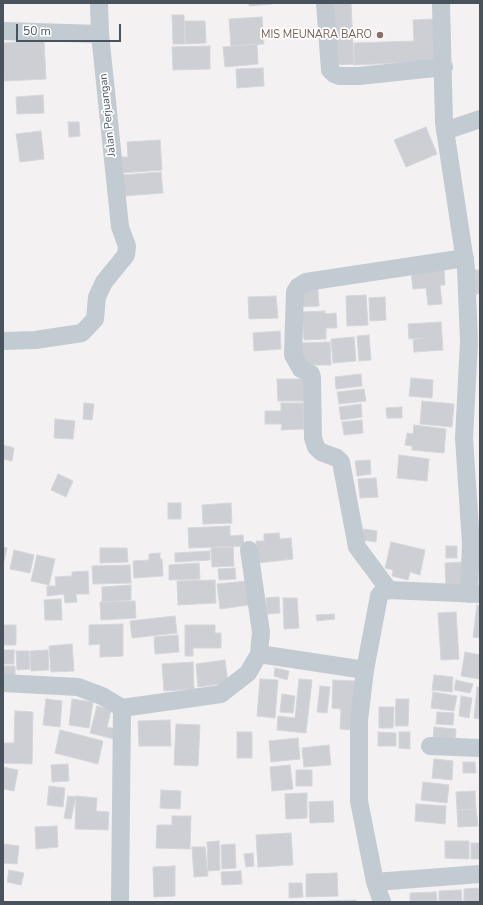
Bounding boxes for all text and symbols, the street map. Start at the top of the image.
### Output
scale bar [18,16,123,42]
text: 50 m [23,23,51,39]
place label: MIS MEUNARA BARO [261,28,372,42]
marker: MIS MEUNARA BARO [375,30,385,40]
street label: Jalan Perjuangan [97,73,119,157]

